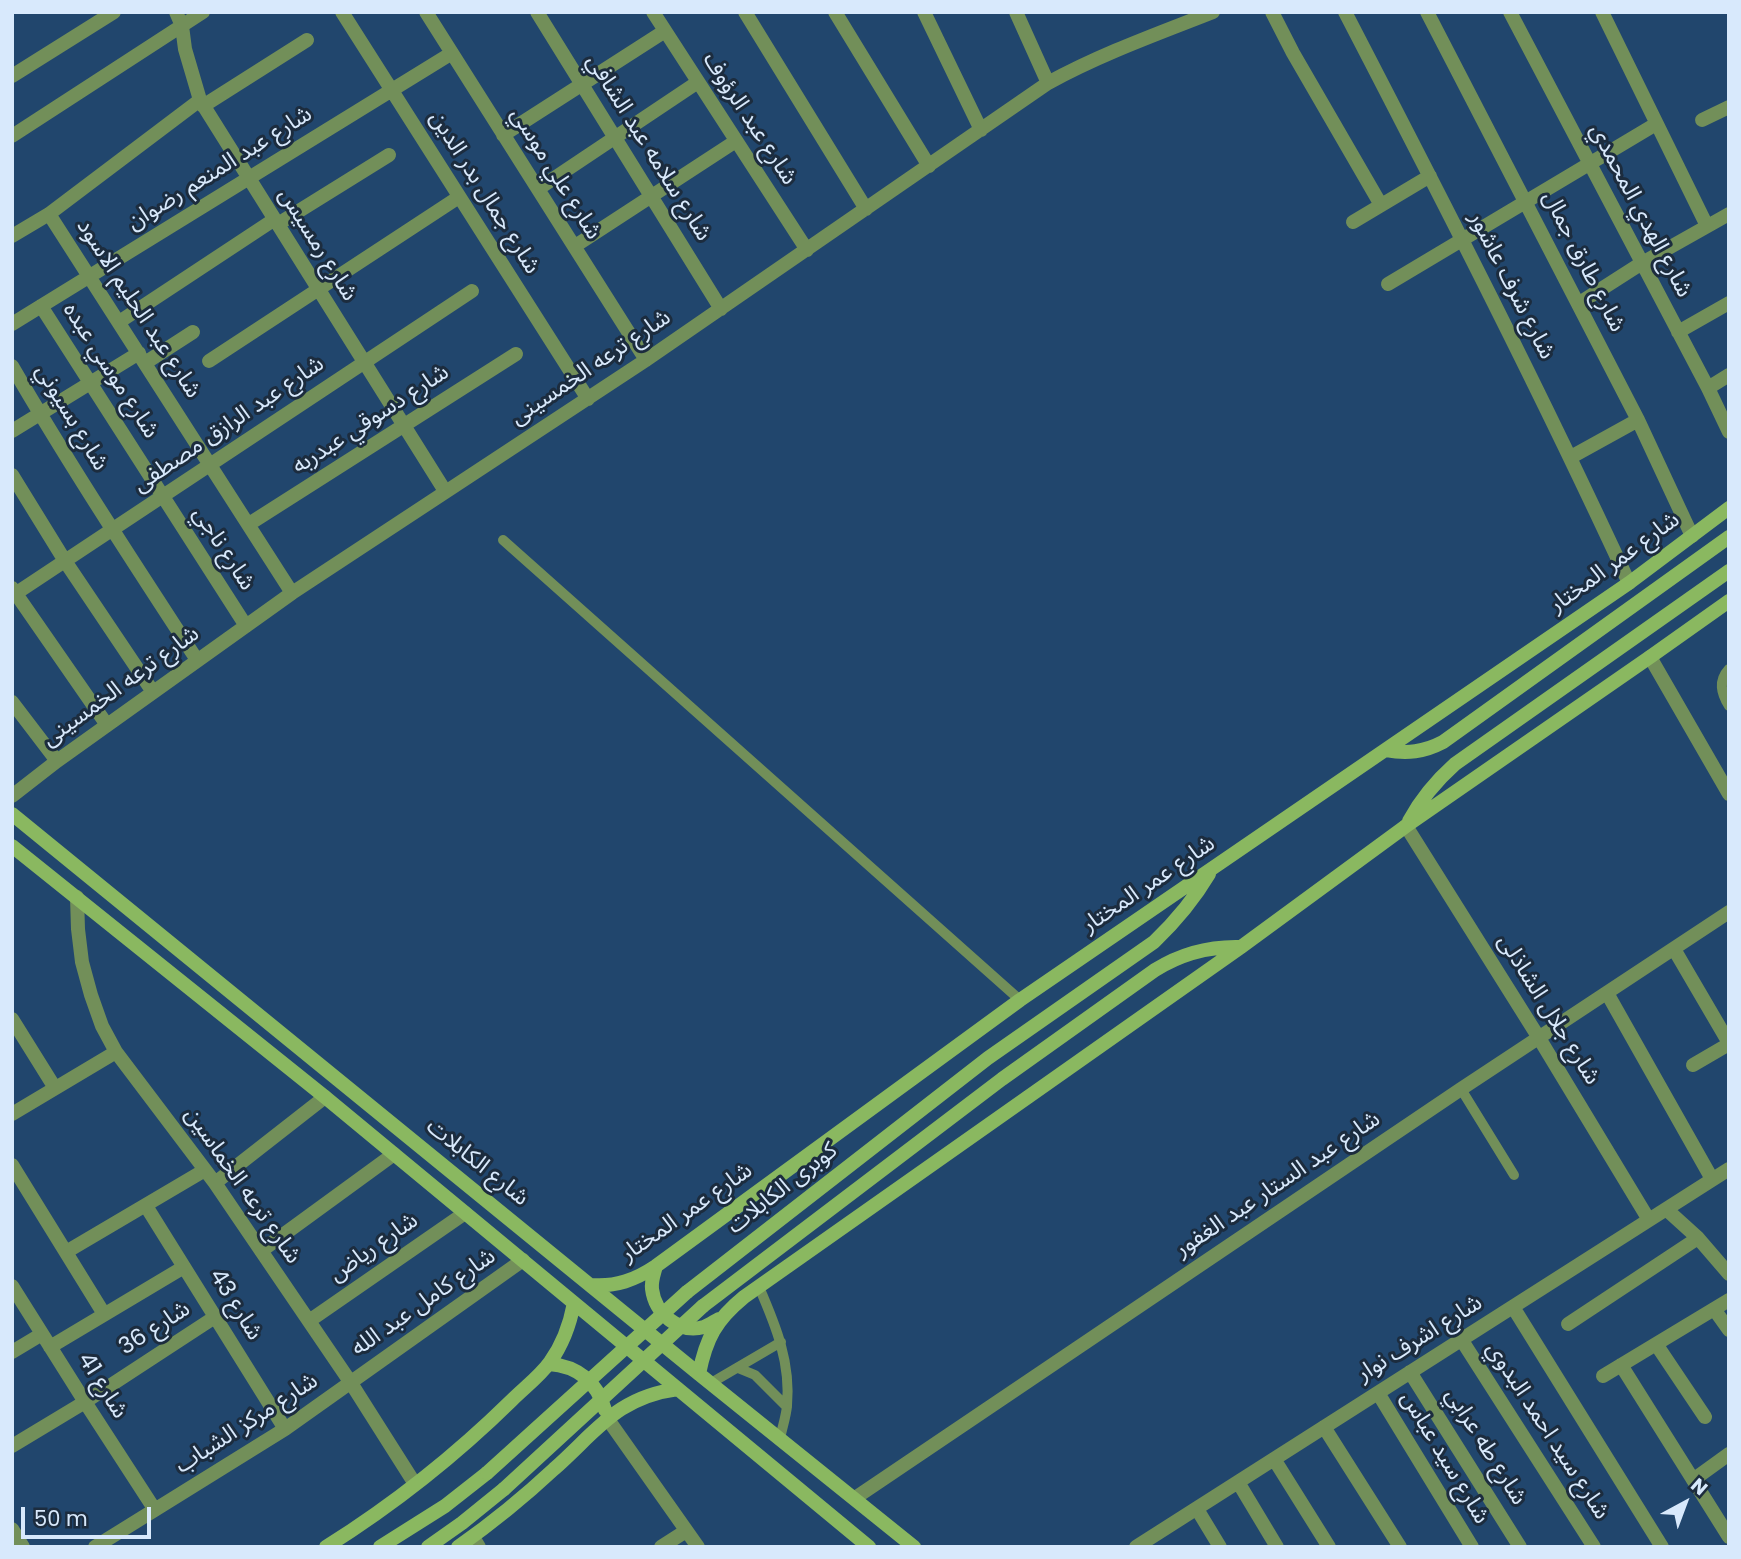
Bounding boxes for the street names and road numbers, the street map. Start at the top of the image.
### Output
street label: شارع عبد الرؤوف [696,48,802,190]
street label: شارع سلامه عبد الشافي [579,50,717,246]
street label: شارع عبد المنعم رضوان [122,101,318,237]
street label: شارع علي موسي [503,103,607,245]
street label: شارع جمال بدر الدين [423,106,545,280]
street label: شارع الهدي المحمدي [1583,120,1697,302]
street label: شارع رمسيس [271,183,363,307]
street label: شارع طارق جمال [1536,187,1630,337]
street label: شارع شرف عاشور [1462,208,1560,364]
street label: شارع عبد الحليم الاسود [70,214,206,404]
street label: شارع موسي عبده [56,298,164,444]
street label: شارع ترعه الخمسينى [506,304,676,432]
street label: شارع عبد الرازق مصطفى [128,351,330,499]
street label: شارع دسوقي عبدربه [288,359,454,481]
street label: شارع بسيوني [28,360,114,476]
street label: شارع ناجي [186,502,260,596]
street label: شارع عمر المختار [1545,507,1685,619]
street label: شارع ترعه الخمسينى [37,621,205,753]
street label: شارع عمر المختار [1077,830,1221,940]
street label: شارع جلال الشاذلى [1491,930,1605,1090]
street label: شارع ترعه الخماسين [178,1102,306,1270]
street label: شارع عبد الستار عبد الغفور [1170,1106,1386,1264]
street label: شارع الكابلات [420,1113,534,1213]
street label: كوبرى الكابلات [723,1138,843,1240]
street label: شارع عمر المختار [616,1157,758,1269]
street label: شارع رياض [324,1207,424,1289]
street label: شارع كامل عبد الله [347,1243,501,1363]
street label: شارع 43 [202,1264,268,1346]
street label: شارع اشرف نوار [1352,1290,1488,1388]
street label: شارع 36 [114,1296,196,1362]
street label: شارع سيد احمد البدوي [1479,1337,1615,1525]
street label: شارع 41 [71,1348,133,1424]
street label: شارع مركز الشباب [171,1368,323,1480]
street label: شارع طه عرابي [1438,1383,1532,1511]
street label: شارع سيد عباس [1394,1387,1494,1529]

